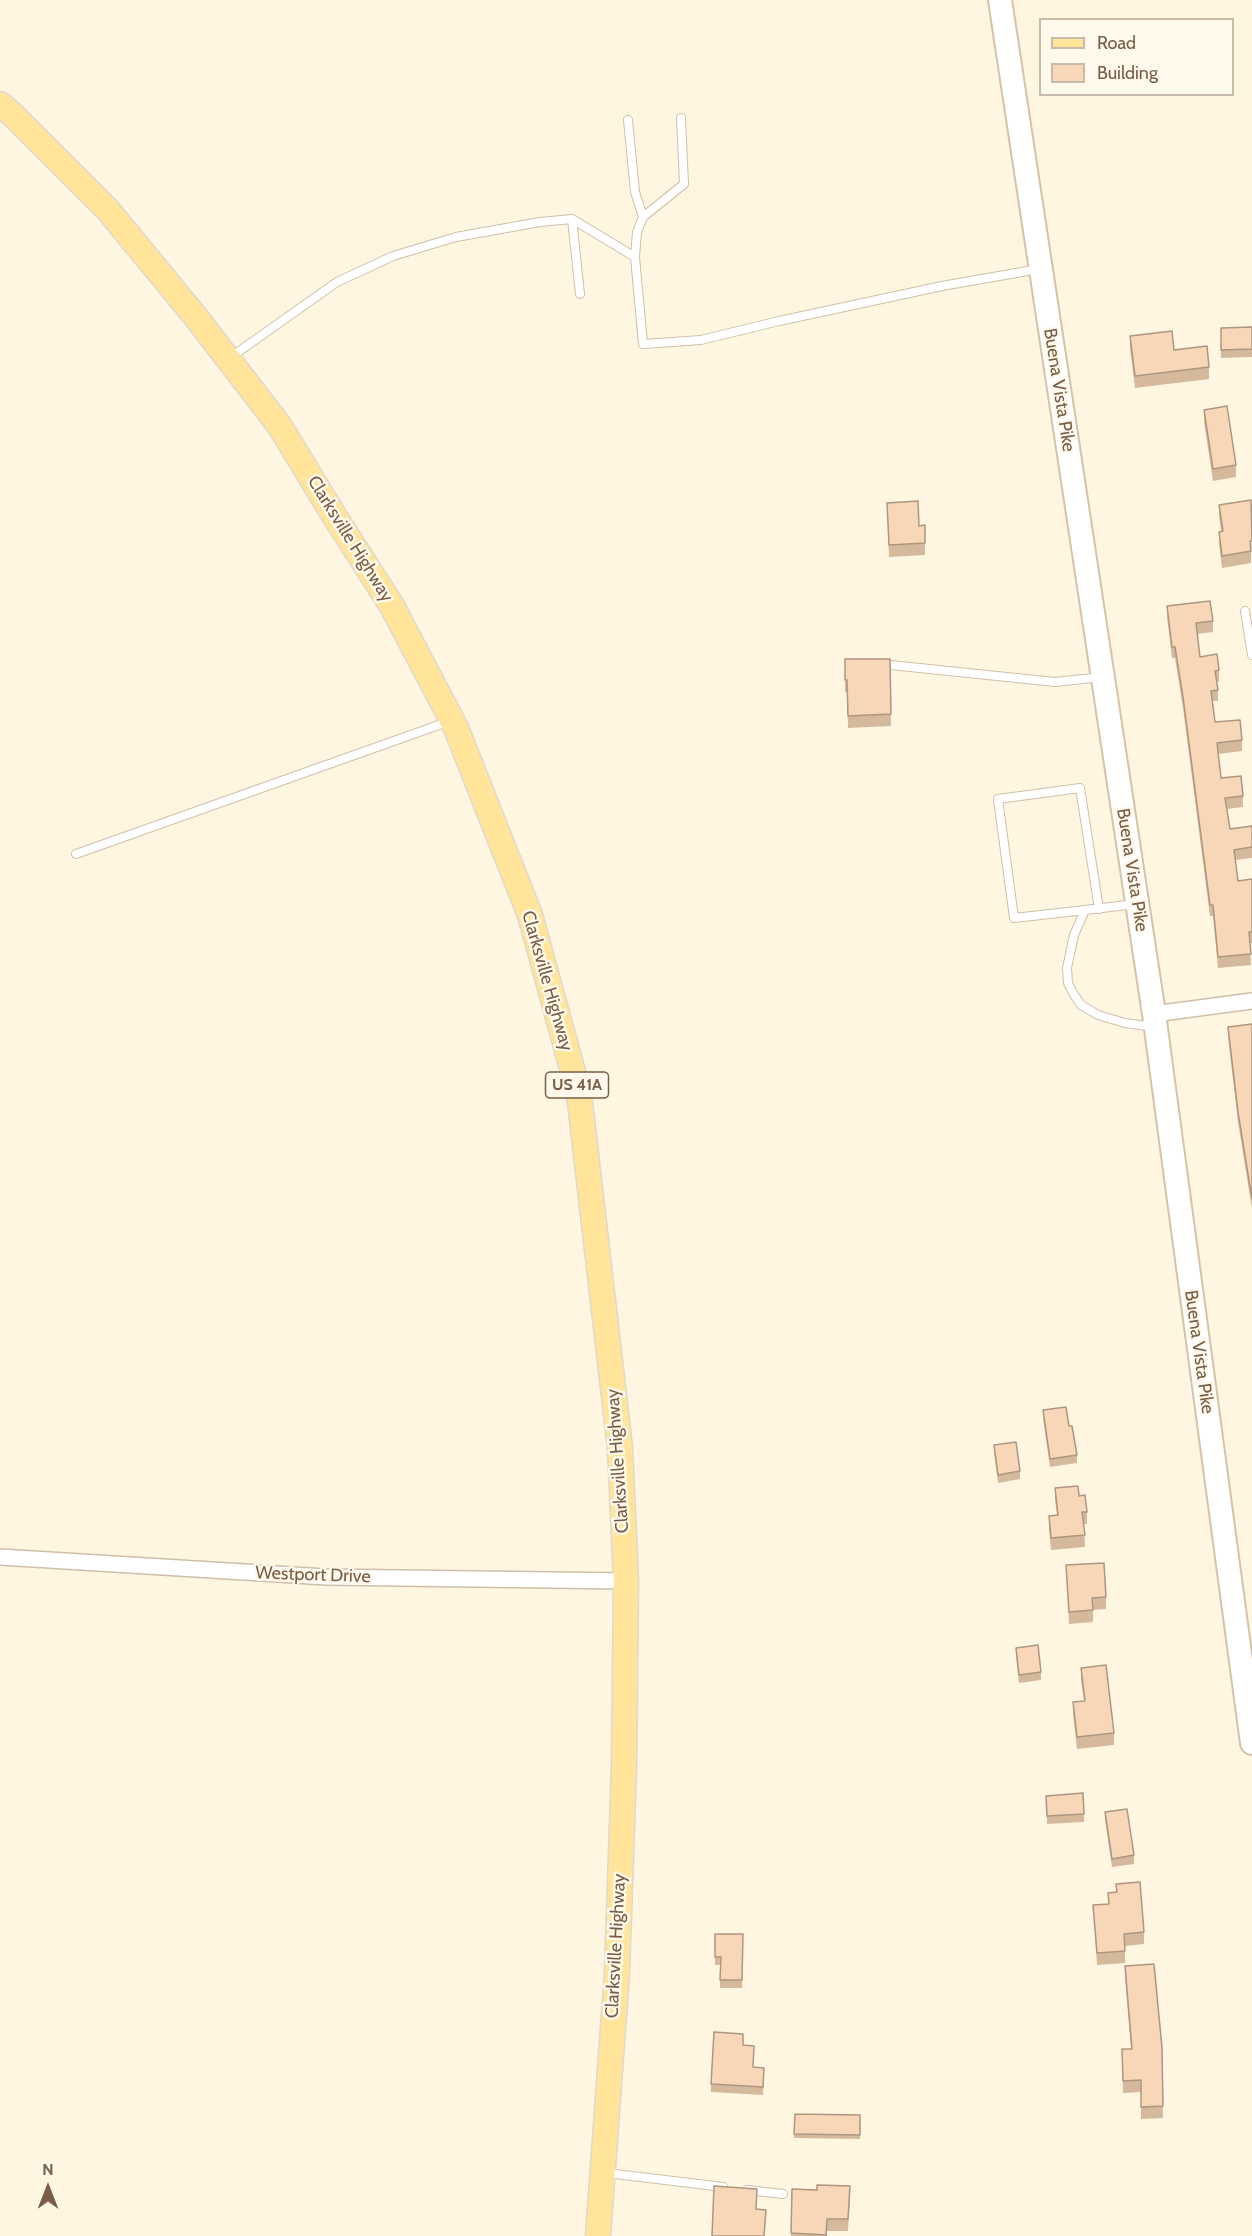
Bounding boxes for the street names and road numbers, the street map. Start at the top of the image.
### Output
street label: Buena Vista Pike [1039,327,1079,453]
street label: Clarksville Highway [302,472,398,606]
street label: Buena Vista Pike [1112,807,1152,933]
street label: Clarksville Highway [517,908,577,1054]
road number: US 41A [546,1072,608,1098]
street label: Buena Vista Pike [1180,1289,1218,1415]
street label: Clarksville Highway [602,1388,634,1534]
street label: Westport Drive [255,1562,371,1588]
street label: Clarksville Highway [601,1873,631,2019]

